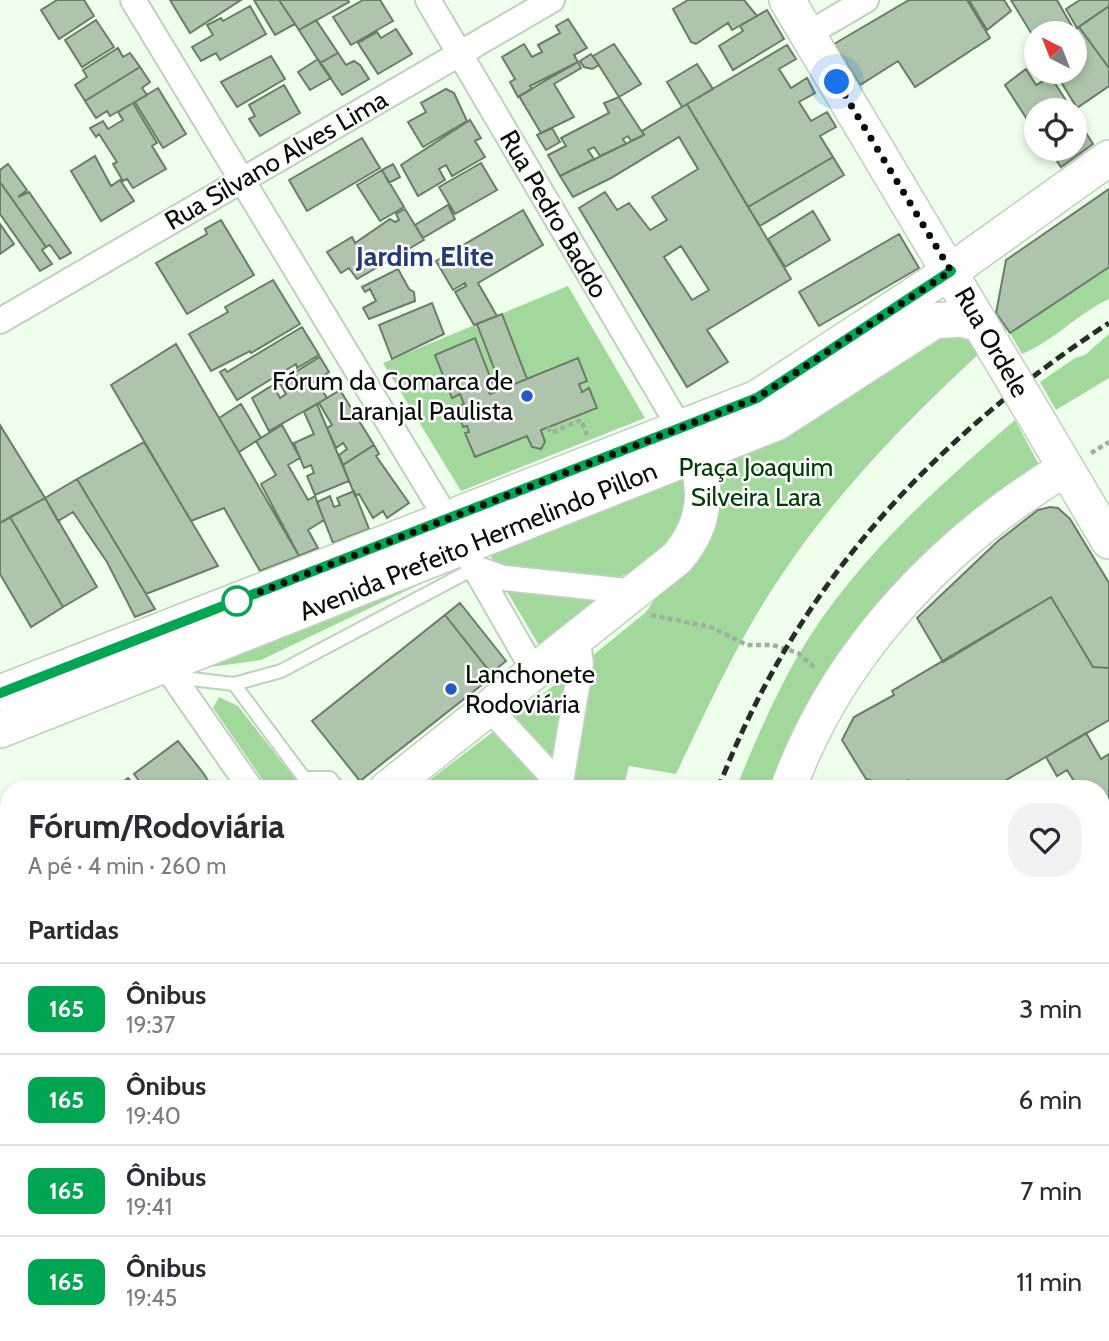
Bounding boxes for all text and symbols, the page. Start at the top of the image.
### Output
north arrow [1024,21,1087,84]
map controls [1024,21,1087,161]
your location [819,64,854,99]
street label: Rua Silvano Alves Lima [159,83,393,237]
button: locate [1024,98,1087,161]
street label: Rua Pedro Baddo [493,124,615,304]
district label: Jardim Elite [355,239,494,273]
street label: Rua Ordele [948,281,1036,403]
place label: Fórum da Comarca de Laranjal Paulista [272,365,514,427]
marker: Fórum da Comarca de Laranjal Paulista [519,388,535,404]
park label: Praça Joaquim Silveira Lara [679,451,833,513]
street label: Avenida Prefeito Hermelindo Pillon [294,454,662,628]
unlabelled marker [222,586,252,616]
place label: Lanchonete Rodoviária [465,658,595,720]
marker: Lanchonete Rodoviária [443,681,459,697]
button: heart [1008,803,1082,877]
text: Fórum/Rodoviária [28,806,285,846]
text: A pé · 4 min · 260 m [28,852,226,880]
text: Partidas [28,914,119,946]
text: Ônibus [126,979,206,1011]
text: 3 min [1019,993,1082,1025]
text: 165 [49,994,84,1023]
text: 19:37 [126,1011,175,1039]
text: Ônibus [126,1070,206,1102]
text: 6 min [1019,1084,1082,1116]
text: 165 [49,1085,84,1114]
text: 19:40 [126,1102,181,1130]
text: Ônibus [126,1161,206,1193]
text: 7 min [1020,1175,1082,1207]
text: 165 [49,1176,84,1205]
text: 19:41 [126,1193,172,1221]
text: Ônibus [126,1252,206,1284]
text: 11 min [1016,1266,1082,1298]
text: 165 [49,1267,84,1296]
text: 19:45 [126,1284,177,1312]

